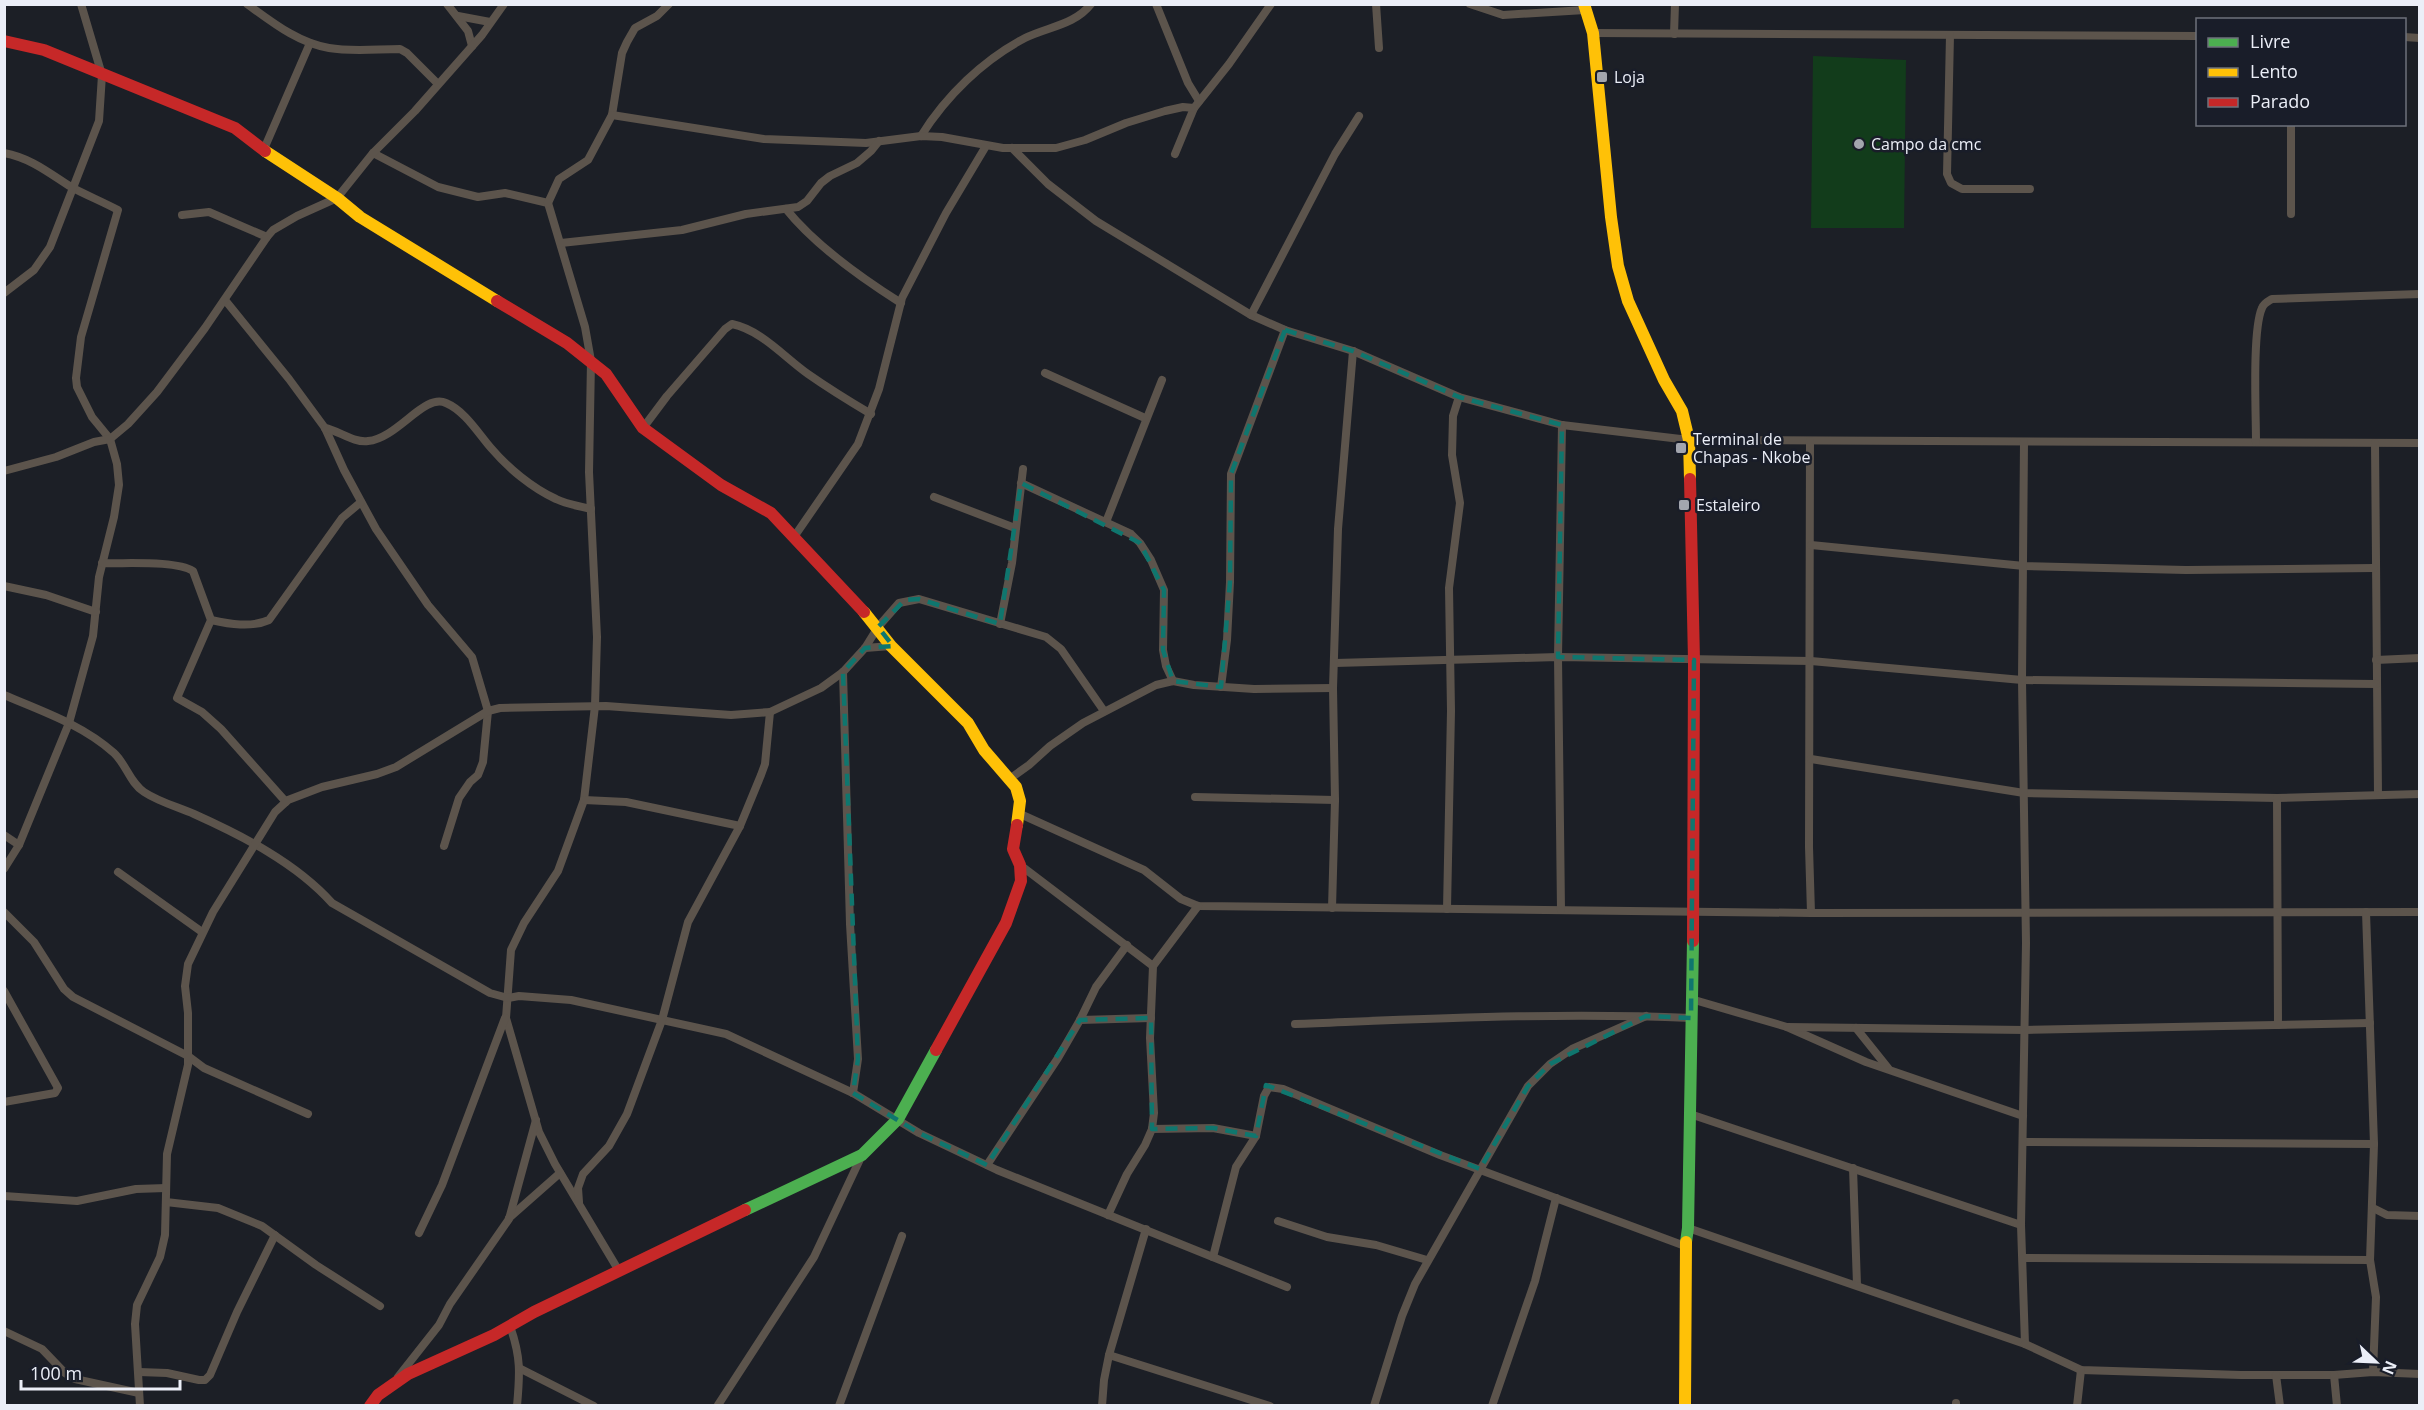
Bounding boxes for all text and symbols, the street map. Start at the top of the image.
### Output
legend [2196,18,2406,126]
text: Livre [2250,29,2290,53]
text: Lento [2250,59,2298,83]
place label: Loja [1614,66,1645,88]
marker: Loja [1595,70,1609,84]
text: Parado [2250,89,2310,113]
place label: Campo da cmc [1871,133,1982,155]
marker: Campo da cmc [1852,137,1866,151]
place label: Terminal de Chapas - Nkobe [1693,428,1810,468]
marker: Terminal de Chapas - Nkobe [1674,441,1688,455]
place label: Estaleiro [1696,494,1760,516]
marker: Estaleiro [1677,498,1691,512]
north arrow [2346,1332,2406,1392]
scale bar [21,1353,180,1391]
text: N [2377,1358,2402,1378]
text: 100 m [30,1361,82,1385]

